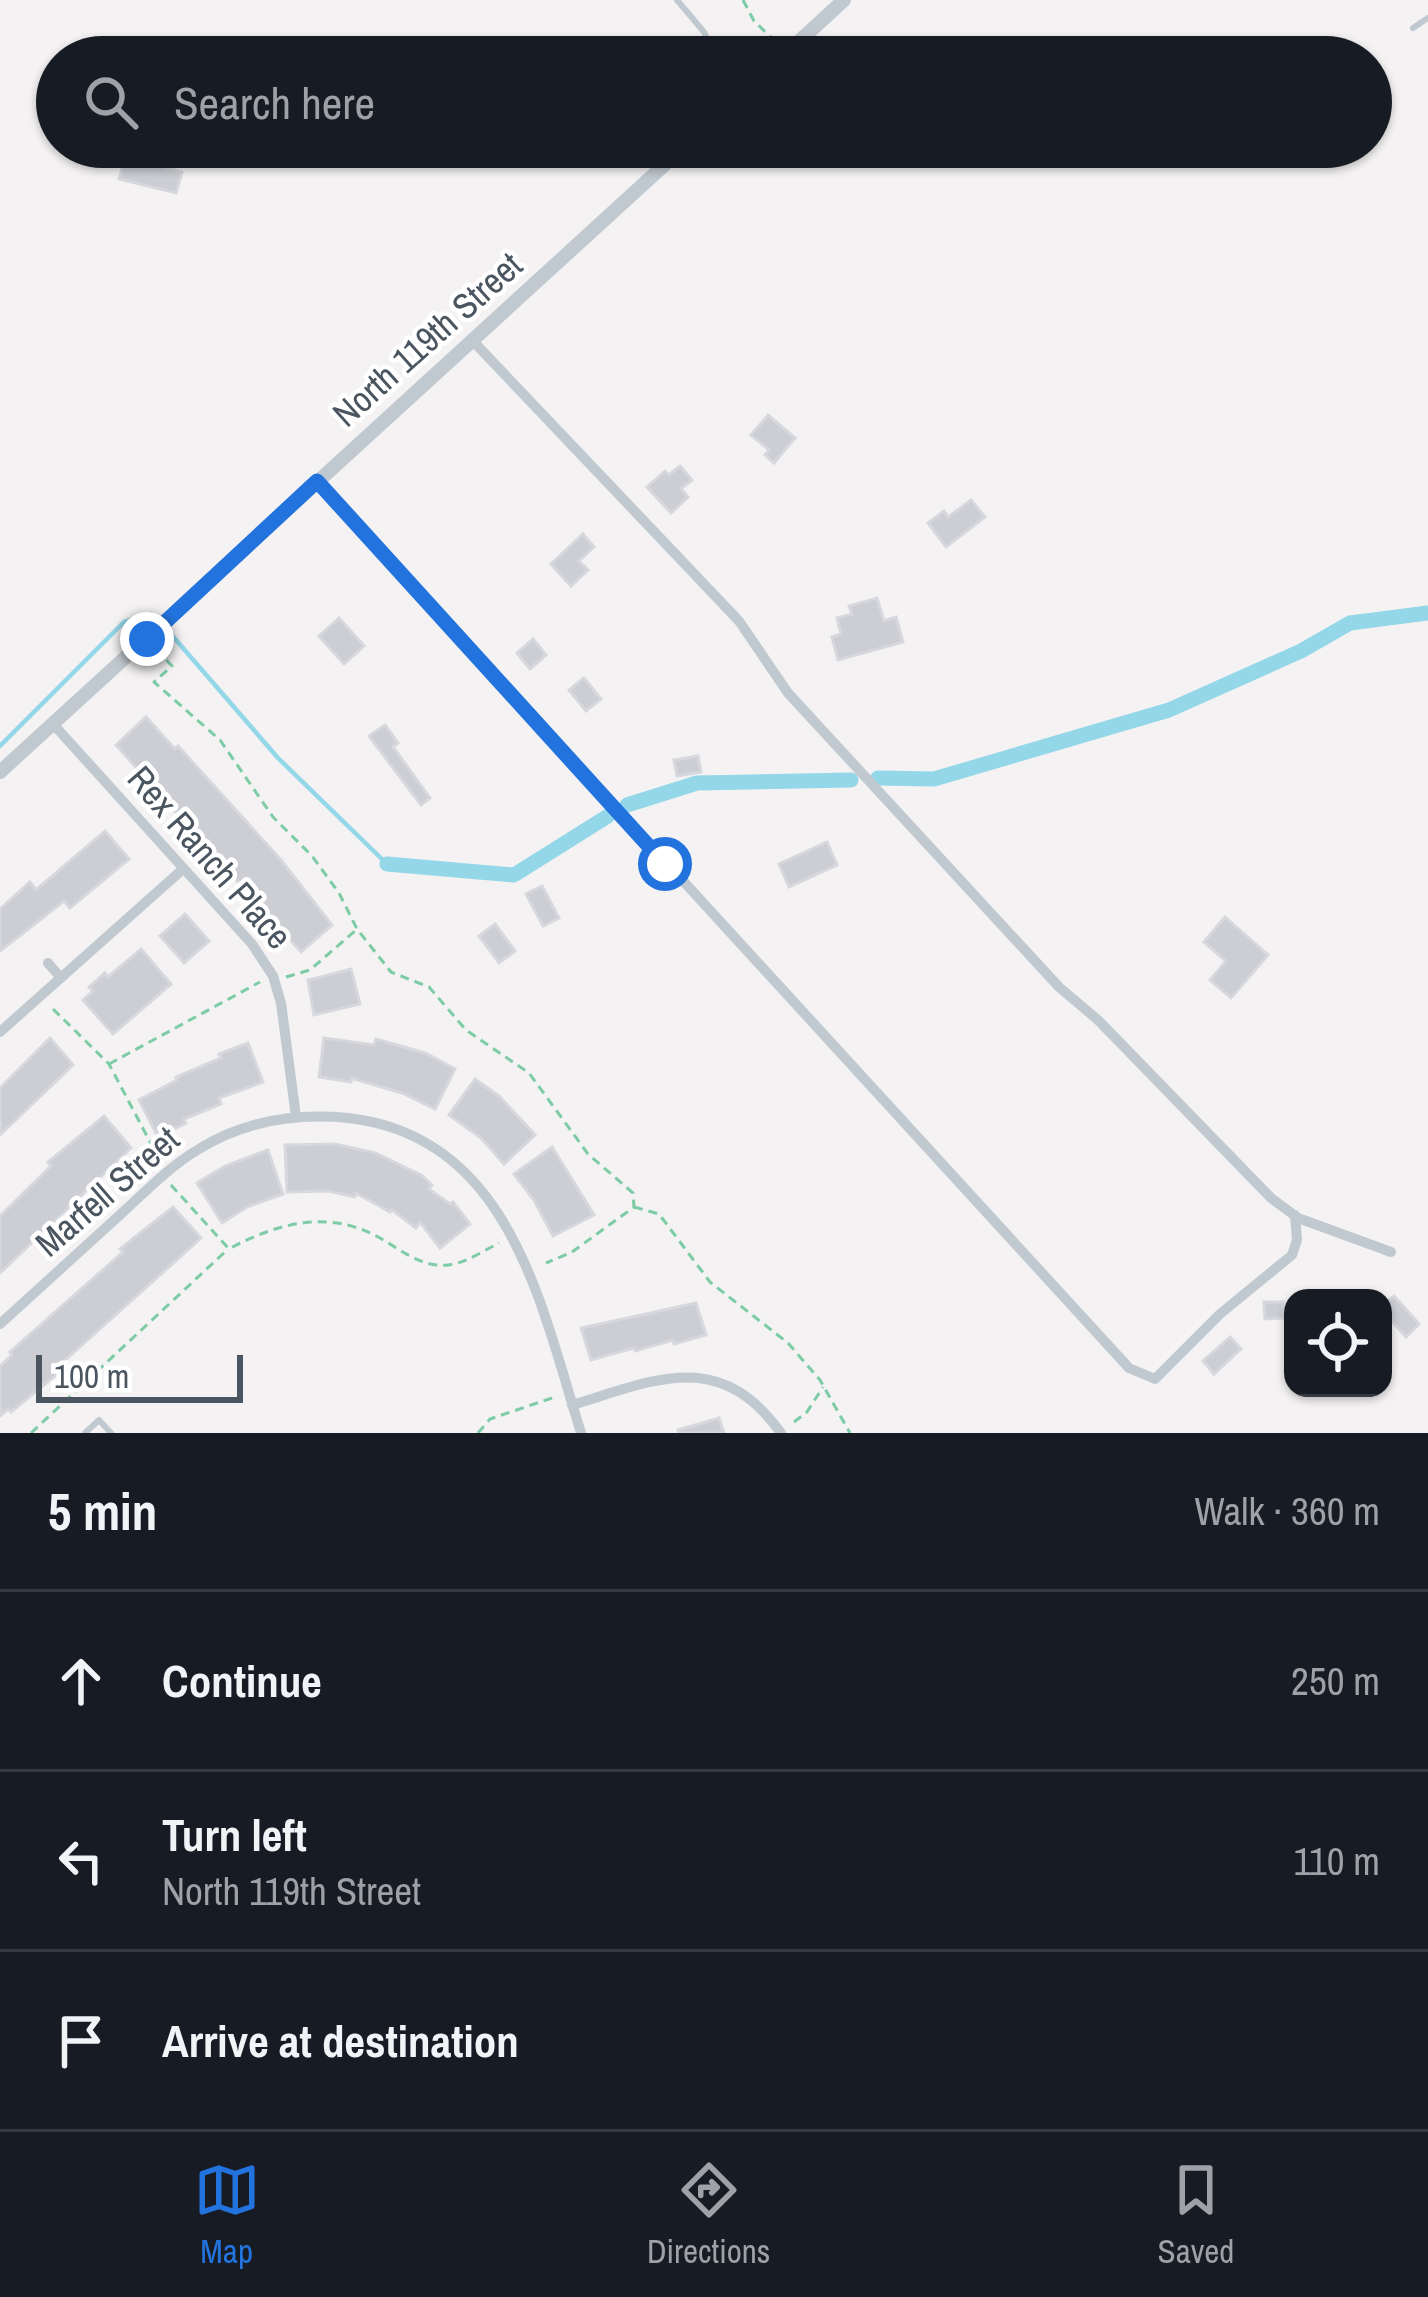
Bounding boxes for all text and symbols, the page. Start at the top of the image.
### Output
search box [36,36,1392,168]
icon: search [78,69,144,135]
text: Search here [174,72,375,133]
street label: North 119th Street [322,241,532,437]
route end [120,612,174,666]
street label: Rex Ranch Place [117,755,303,959]
route start [638,837,692,891]
street label: Marfell Street [25,1115,189,1267]
map controls [1284,1289,1392,1397]
button: locate [1284,1289,1392,1397]
scale bar [36,1349,243,1402]
text: 100 m [54,1354,129,1398]
text: 5 min [48,1477,157,1546]
text: Walk · 360 m [1195,1485,1380,1537]
icon: ahead [48,1648,114,1714]
text: Continue [162,1650,322,1711]
text: 250 m [1291,1655,1380,1707]
text: Turn left [162,1804,307,1865]
icon: left [48,1828,114,1894]
text: 110 m [1293,1835,1380,1887]
text: North 119th Street [162,1865,421,1917]
icon: arrive [48,2008,114,2074]
text: Arrive at destination [162,2010,519,2071]
tab: Map [194,2157,260,2273]
tab: Directions [647,2157,770,2273]
tab: Saved [1158,2157,1234,2273]

